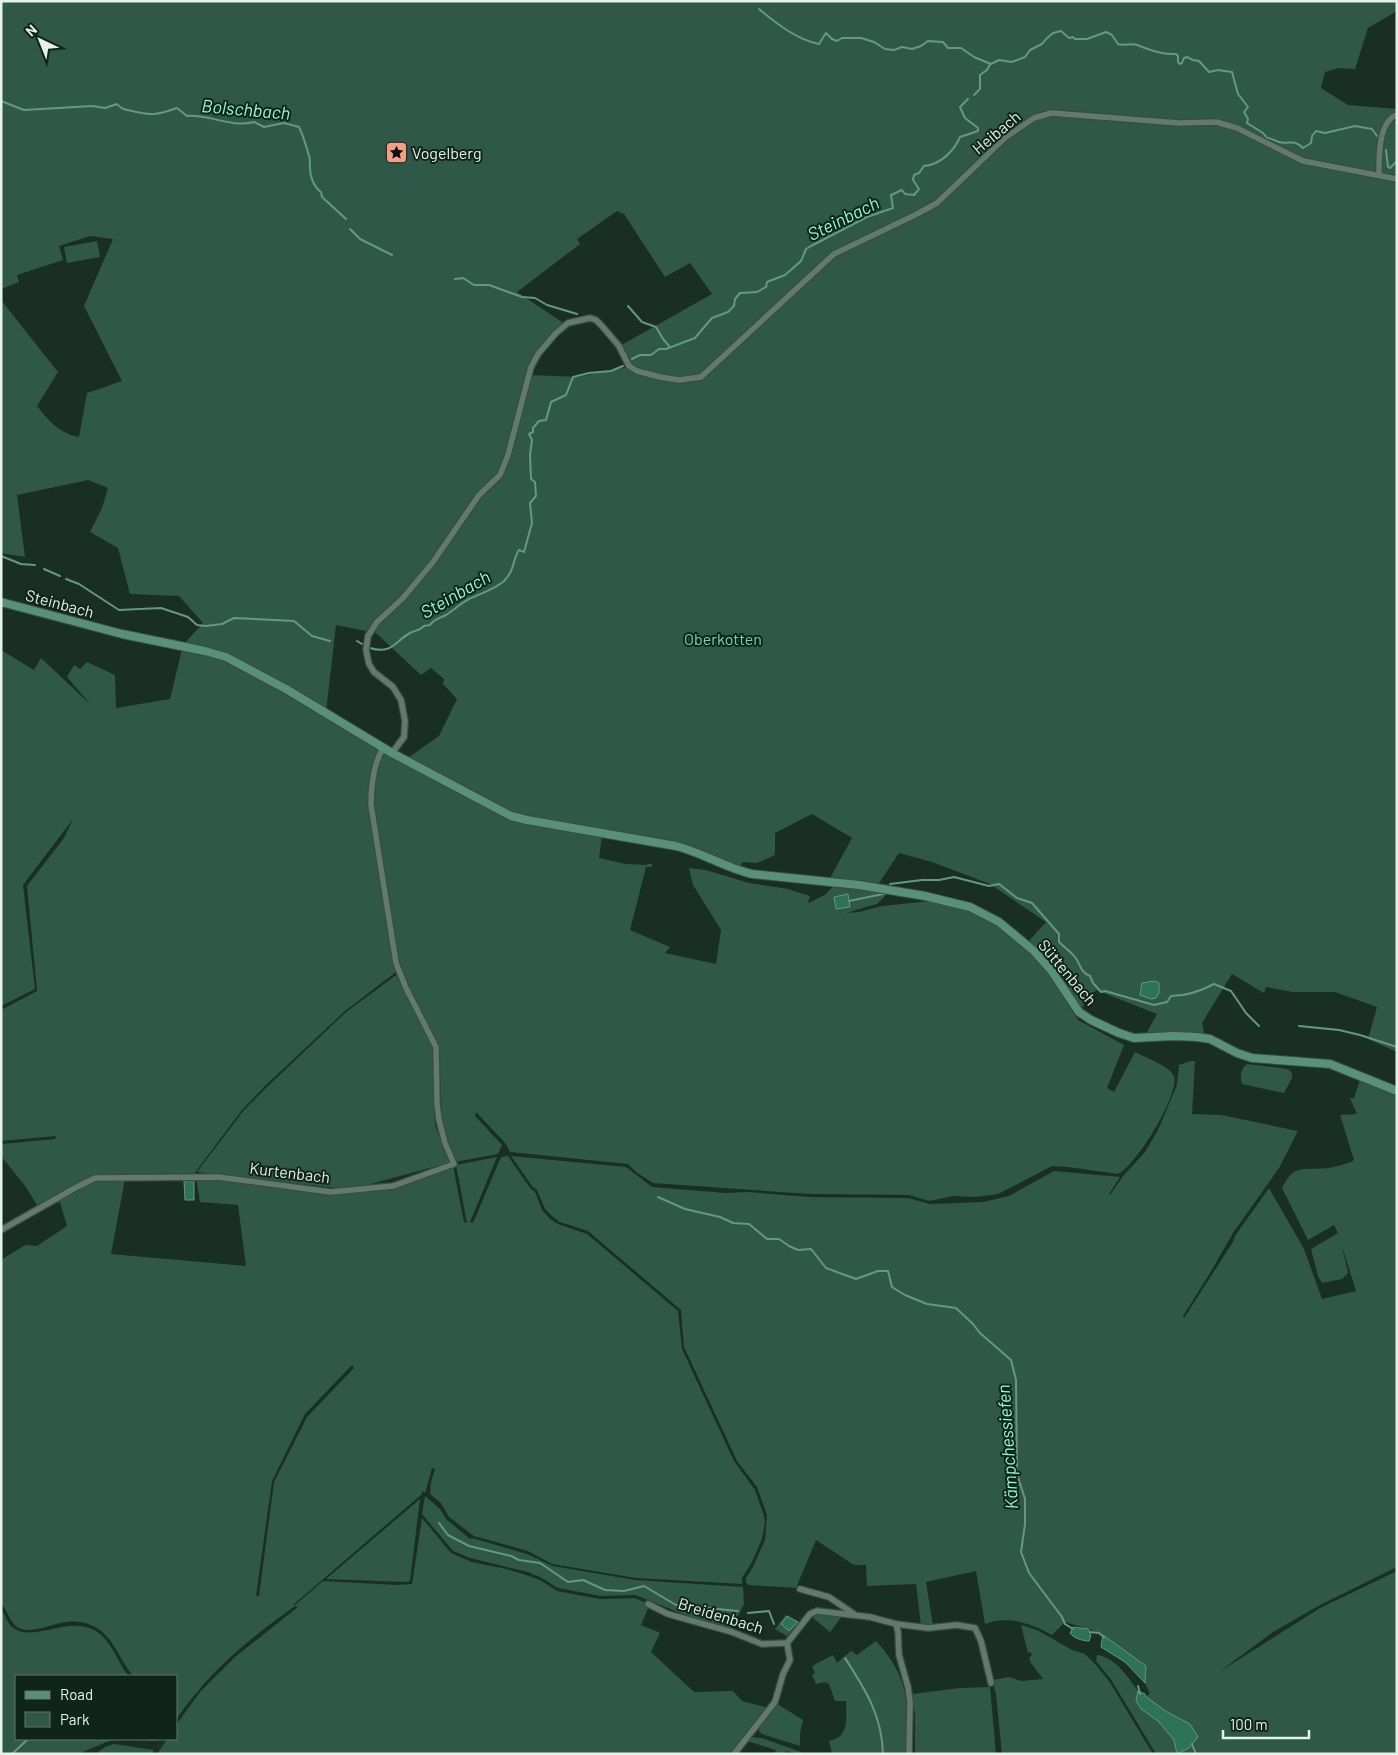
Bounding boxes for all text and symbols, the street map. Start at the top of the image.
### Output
north arrow [15,15,65,65]
text: N [22,21,40,40]
water label: Bolschbach [201,94,291,124]
street label: Heibach [968,106,1024,158]
place icon: Vogelberg [384,140,408,164]
place label: Vogelberg [412,143,482,162]
water label: Steinbach [804,191,882,245]
water label: Steinbach [416,565,494,623]
street label: Steinbach [24,585,96,621]
park label: Oberkotten [684,629,762,648]
street label: Süttenbach [1035,935,1101,1009]
street label: Kurtenbach [249,1158,331,1186]
water label: Kämpchessiefen [992,1384,1022,1510]
street label: Breidenbach [676,1593,766,1637]
legend [15,1675,178,1740]
text: Road [60,1685,93,1703]
scale bar [1223,1708,1309,1740]
text: Park [60,1710,90,1728]
text: 100 m [1230,1715,1268,1733]

